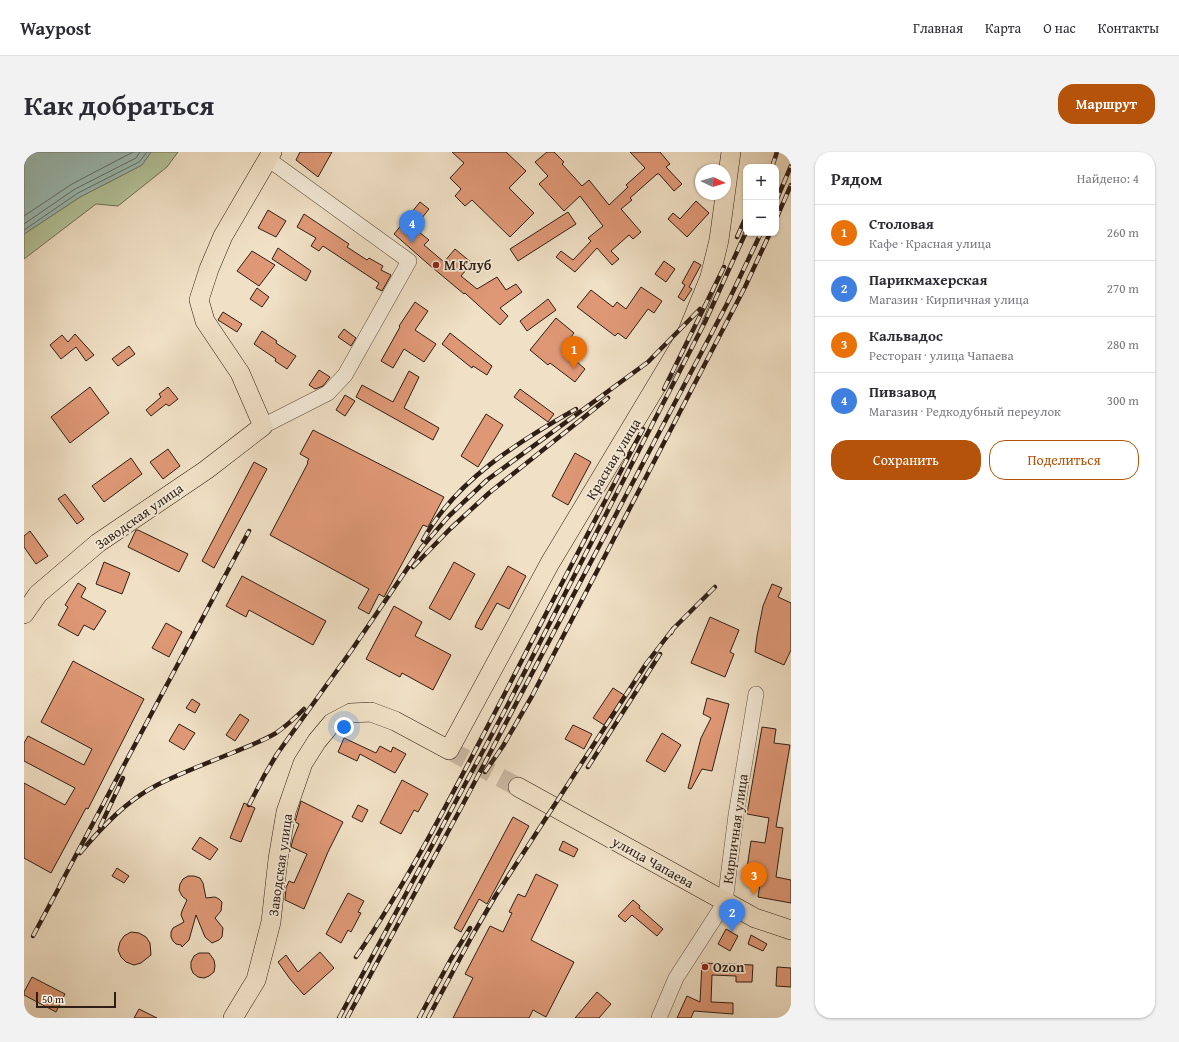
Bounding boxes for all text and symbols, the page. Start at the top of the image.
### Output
text: Waypost [20,14,91,42]
text: Главная [913,18,963,38]
text: Карта [985,18,1021,38]
text: О нас [1043,18,1076,38]
text: Контакты [1098,18,1159,38]
text: Как добраться [24,84,214,125]
button: Маршрут [1058,84,1155,124]
north arrow [695,164,731,200]
map controls [743,164,779,236]
button: + [743,164,779,200]
text: Рядом [831,166,882,191]
text: Найдено: 4 [1077,169,1139,188]
button: − [743,200,779,236]
pin: 4 [399,210,425,243]
text: Столовая [869,213,934,234]
text: 1 [841,223,847,242]
text: 260 m [1107,223,1139,242]
text: Кафе · Красная улица [869,234,991,253]
place label: М Клуб [444,255,492,275]
marker: М Клуб [431,260,441,270]
text: Парикмахерская [869,269,987,290]
text: 2 [841,279,847,298]
text: 270 m [1107,279,1139,298]
text: Магазин · Кирпичная улица [869,290,1029,309]
text: Кальвадос [869,325,943,346]
text: 3 [841,335,847,354]
text: 280 m [1107,335,1139,354]
pin: 1 [561,336,587,369]
text: Ресторан · улица Чапаева [869,346,1014,365]
text: Пивзавод [869,381,936,402]
text: 4 [841,391,847,410]
text: 300 m [1107,391,1139,410]
text: Магазин · Редкодубный переулок [869,402,1061,421]
street label: Красная улица [581,414,645,503]
button: Сохранить [831,440,981,480]
button: Поделиться [989,440,1139,480]
street label: Заводская улица [91,478,187,554]
your location [334,717,354,737]
street label: Кирпичная улица [717,772,753,885]
street label: Заводская улица [263,812,297,918]
street label: улица Чапаева [608,831,698,893]
pin: 3 [741,862,767,895]
pin: 2 [719,899,745,932]
place label: Ozon [713,957,745,977]
marker: Ozon [700,962,710,972]
scale bar [36,990,116,1009]
text: 50 m [42,991,64,1007]

